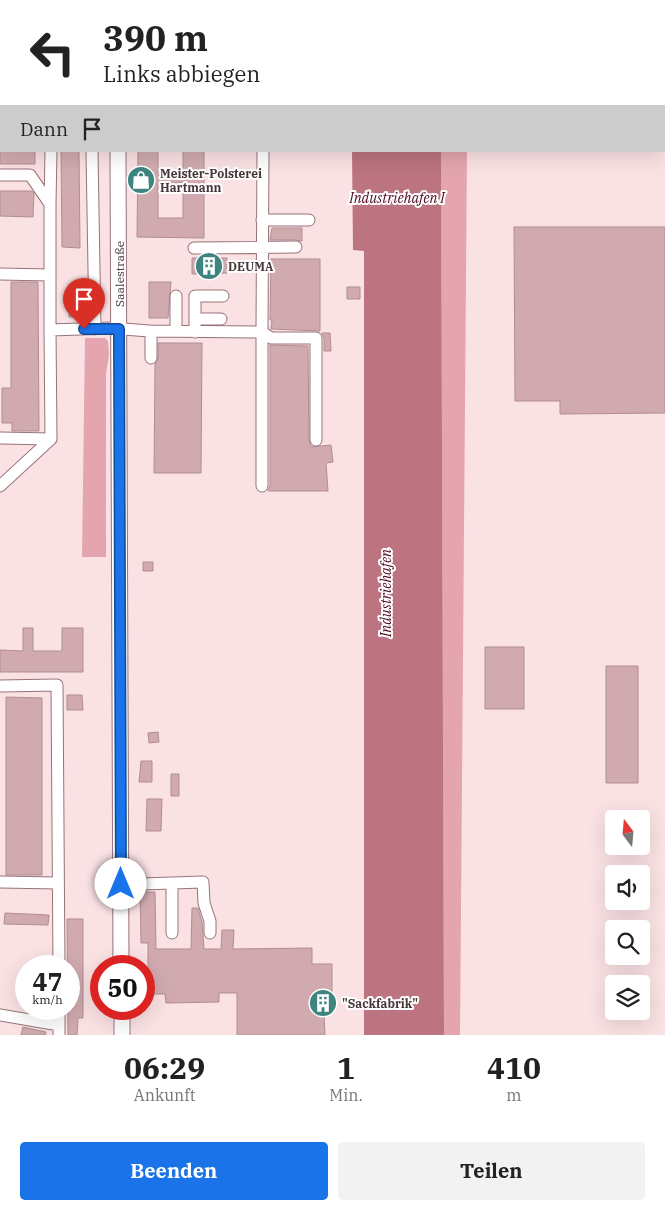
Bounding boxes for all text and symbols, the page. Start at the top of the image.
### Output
text: 390 m [103,15,208,61]
icon: left [20,20,85,85]
text: Links abbiegen [103,59,260,88]
icon: arrive [78,115,106,143]
text: Dann [20,117,68,141]
shop icon: Meister-Polsterei Hartmann [126,165,156,195]
place label: Meister-Polsterei Hartmann [160,166,262,195]
water label: Industriehafen I [348,189,446,207]
street label: Saalestraße [112,241,127,307]
building icon: DEUMA [194,251,224,281]
place label: DEUMA [228,259,274,274]
pin [63,278,105,329]
icon: arrive [70,285,98,313]
water label: Industriehafen [377,549,395,638]
north arrow [605,810,650,855]
map controls [605,810,650,1020]
position arrow [94,857,146,909]
button: sound [605,865,650,910]
button: search [605,920,650,965]
speed limit sign: 50 [90,955,155,1020]
text: 47 [32,965,63,998]
button: layers [605,975,650,1020]
building icon: "Sackfabrik" [308,988,338,1018]
text: km/h [32,992,63,1007]
place label: "Sackfabrik" [342,996,418,1011]
text: 06:29 [124,1048,205,1087]
text: 1 [337,1048,355,1087]
text: 410 [487,1048,541,1087]
text: Ankunft [134,1085,195,1105]
text: Min. [329,1085,363,1105]
text: m [506,1085,522,1105]
button: Beenden [20,1142,328,1200]
button: Teilen [338,1142,645,1200]

